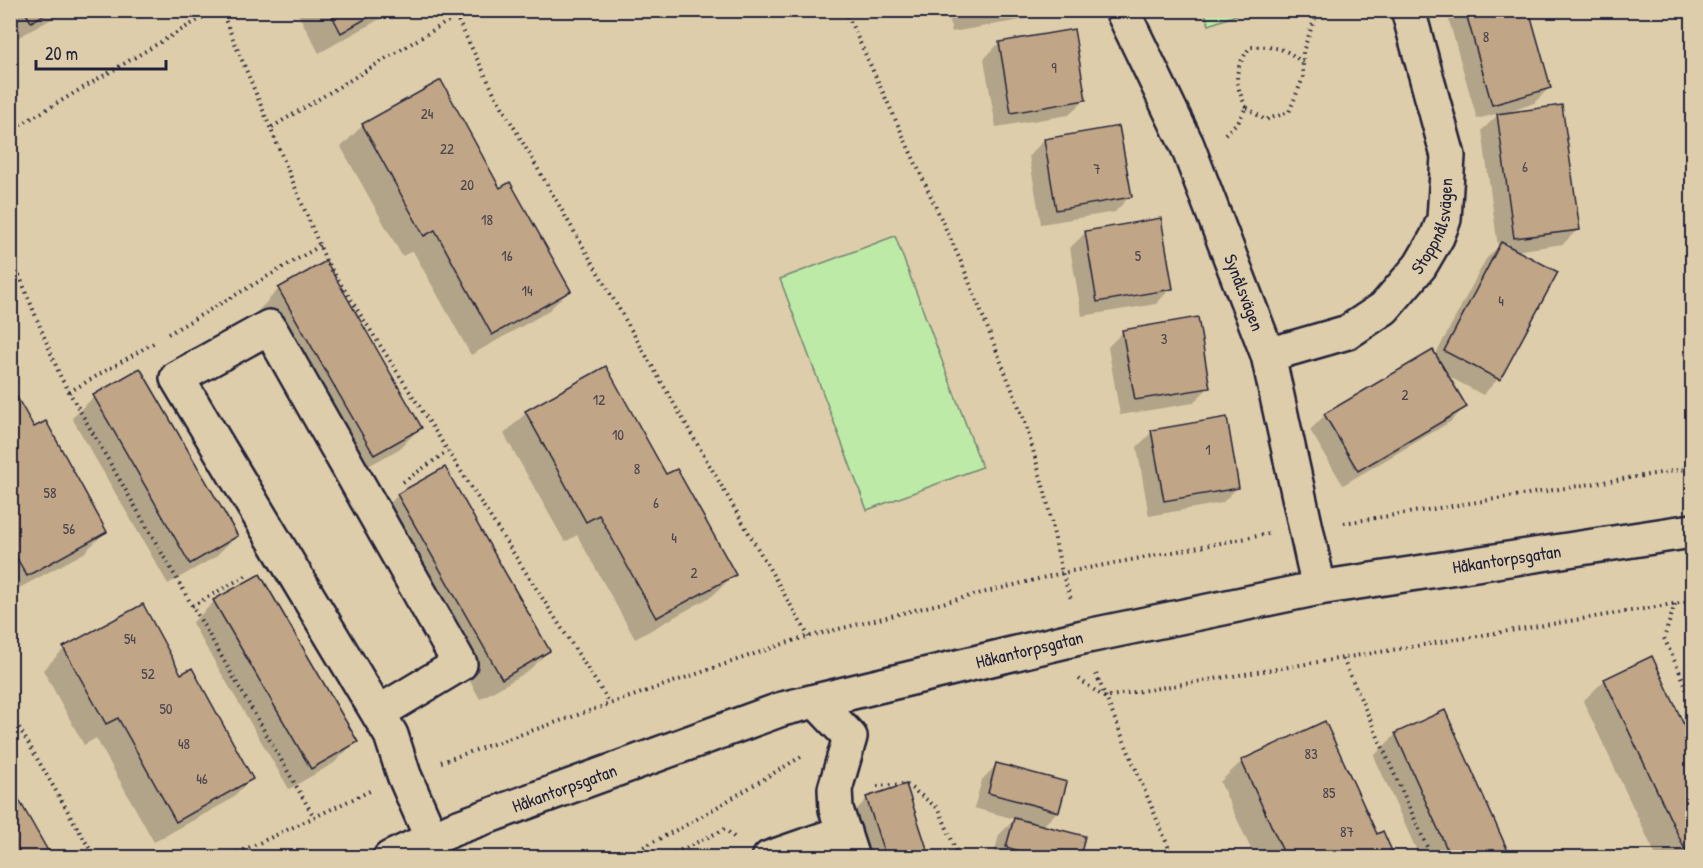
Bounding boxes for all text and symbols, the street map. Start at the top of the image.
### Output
house number: 8 [1483,26,1489,47]
scale bar [36,33,166,71]
text: 20 m [45,41,78,66]
house number: 9 [1051,57,1057,78]
house number: 24 [421,103,434,124]
house number: 22 [440,138,454,159]
house number: 6 [1522,156,1528,177]
house number: 7 [1093,158,1101,179]
house number: 20 [460,174,474,195]
street label: Stoppnålsvägen [1405,177,1459,280]
house number: 18 [481,209,493,230]
house number: 16 [501,245,513,266]
house number: 5 [1135,245,1142,266]
street label: Synålsvägen [1218,250,1271,334]
house number: 14 [521,280,533,301]
house number: 4 [1498,290,1504,311]
house number: 3 [1161,328,1168,349]
house number: 2 [1401,384,1409,405]
house number: 12 [593,389,605,410]
house number: 10 [612,424,624,445]
house number: 1 [1205,439,1211,460]
house number: 8 [634,458,640,479]
house number: 58 [44,482,56,503]
house number: 6 [653,492,659,513]
house number: 56 [63,518,75,539]
house number: 4 [671,527,677,548]
street label: Håkantorpsgatan [1451,538,1563,579]
house number: 2 [690,562,698,583]
street label: Håkantorpsgatan [973,624,1086,674]
house number: 54 [124,628,136,649]
house number: 52 [141,663,155,684]
house number: 50 [159,698,173,719]
house number: 48 [178,733,190,754]
house number: 83 [1304,743,1318,764]
street label: Håkantorpsgatan [508,757,620,818]
house number: 46 [196,768,208,789]
house number: 85 [1323,782,1336,803]
house number: 87 [1340,821,1354,842]

